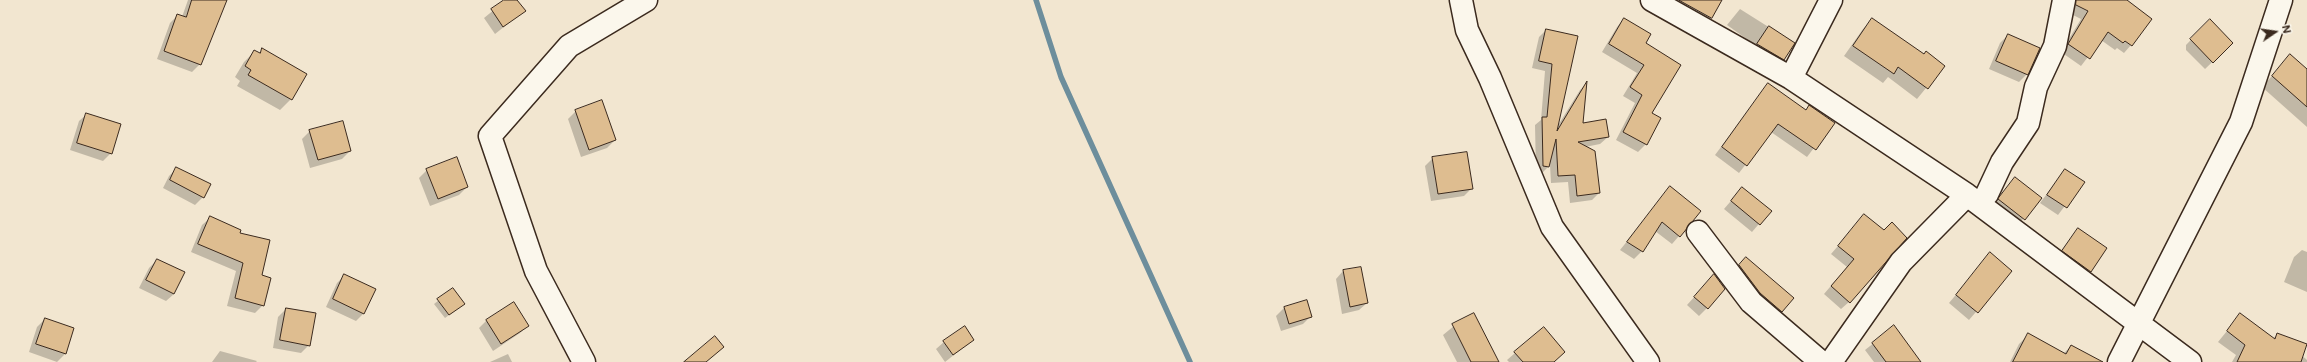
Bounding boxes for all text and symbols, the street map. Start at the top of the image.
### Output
north arrow [2255,12,2295,52]
text: N [2279,23,2295,35]

